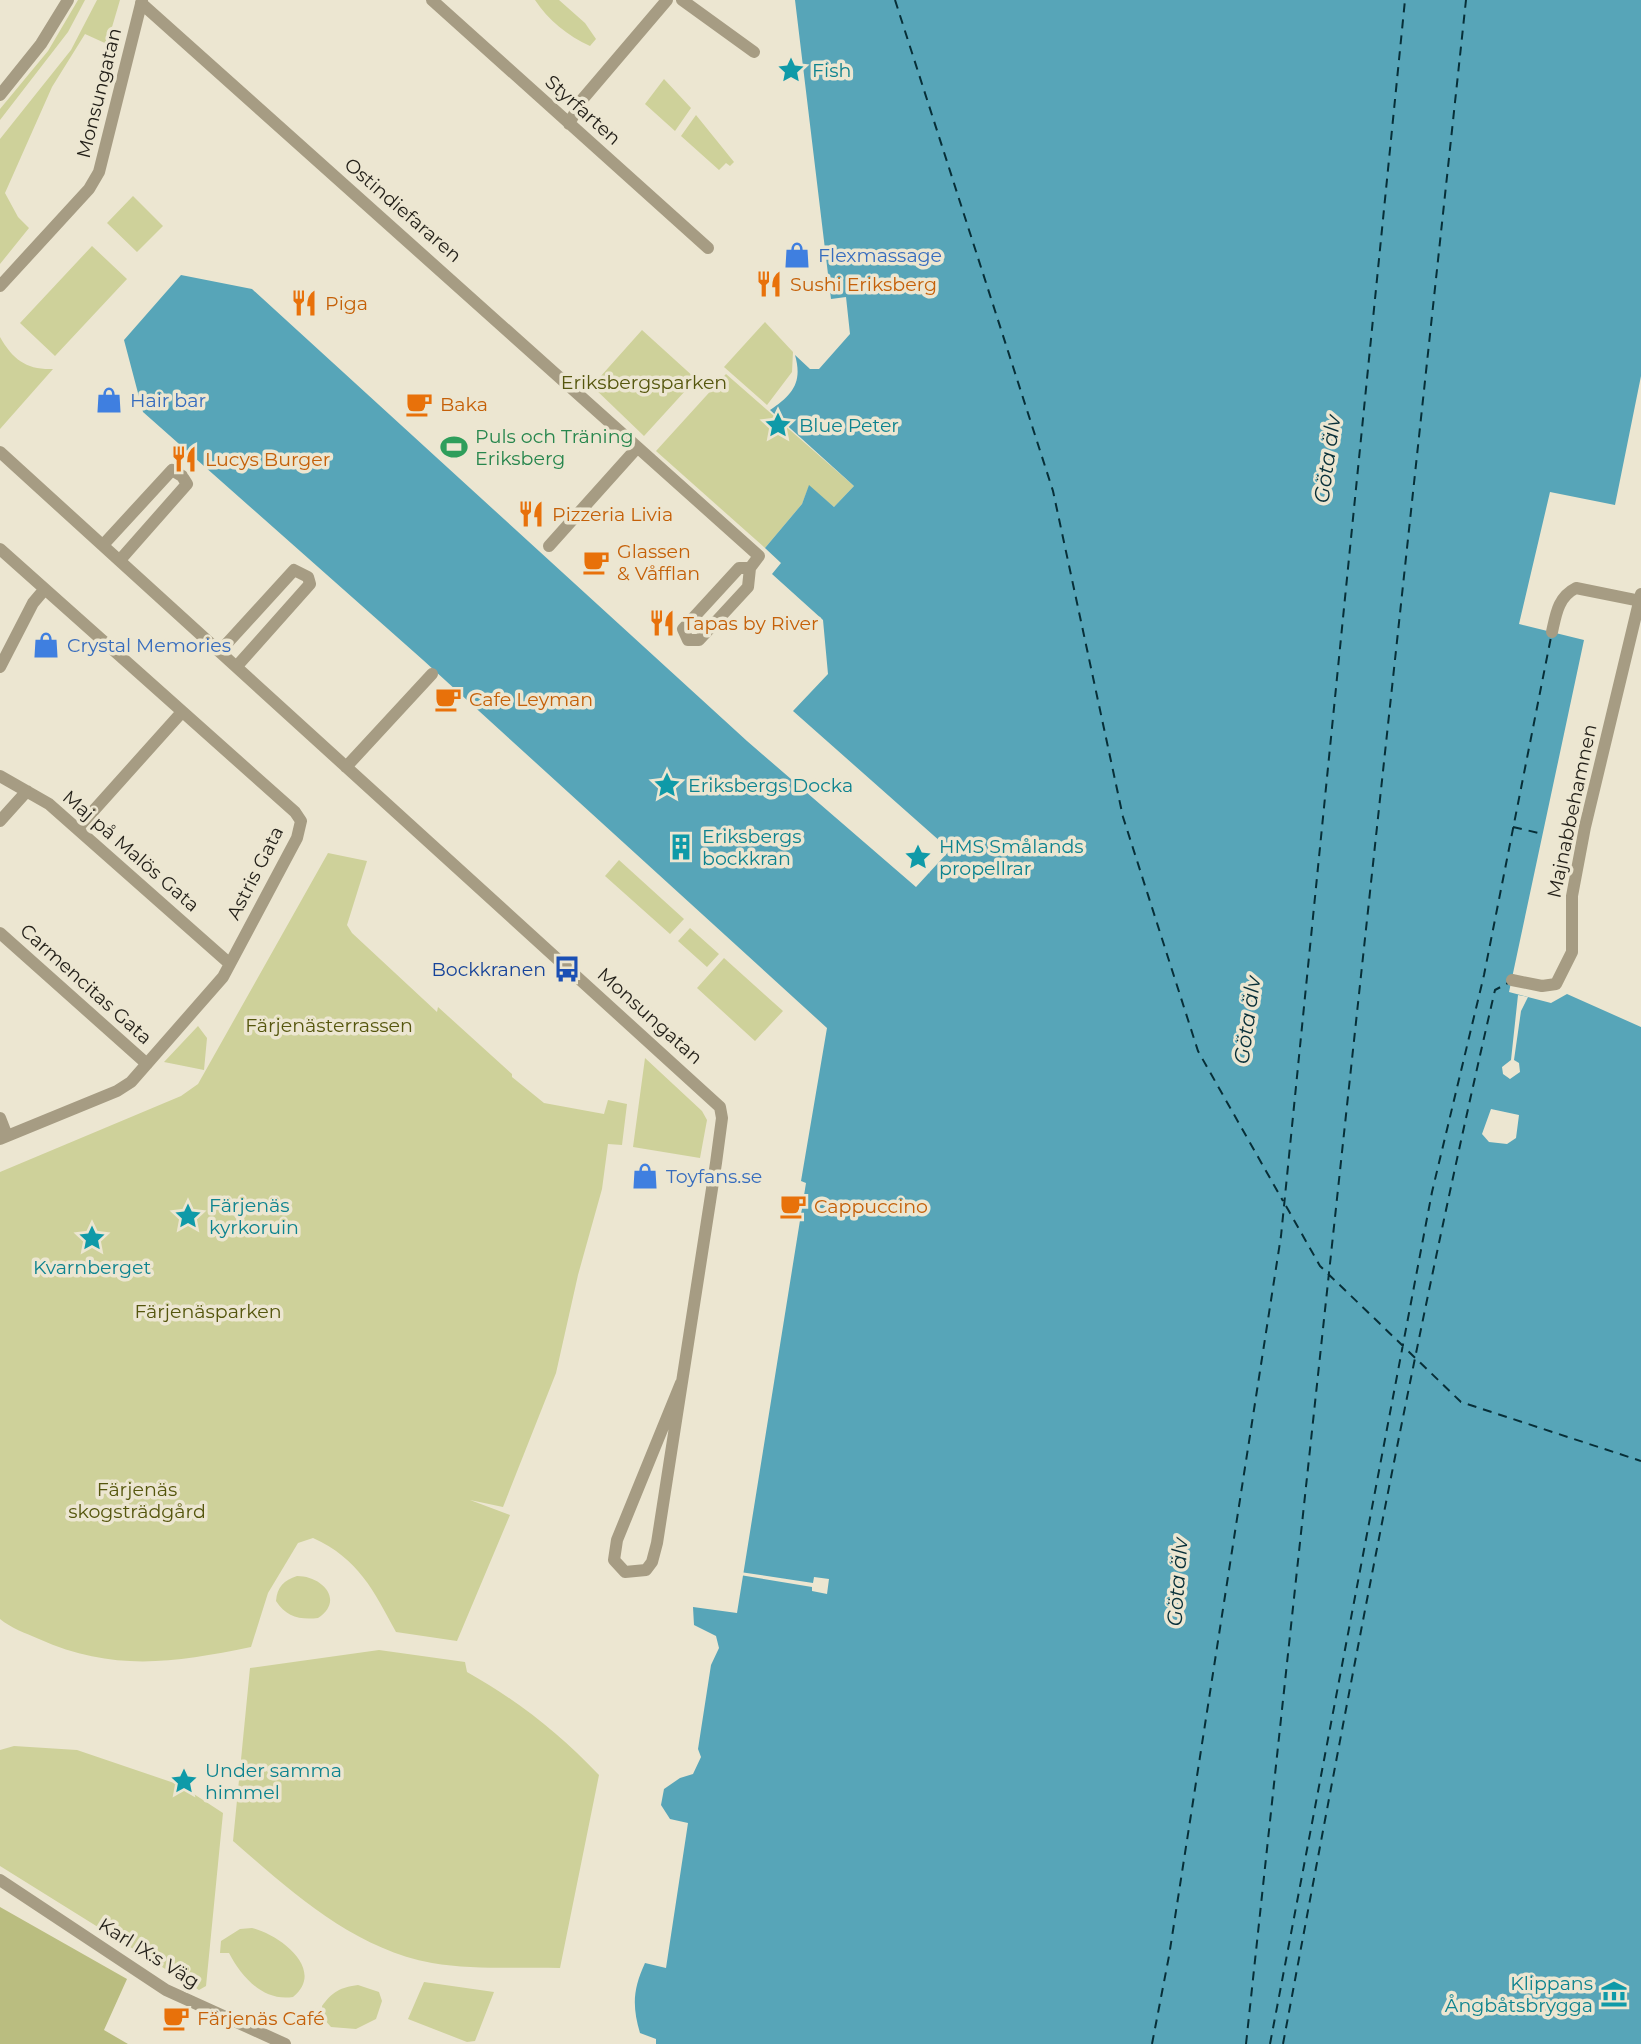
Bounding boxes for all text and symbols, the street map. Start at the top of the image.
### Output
street label: Monsungatan [72,25,126,161]
place icon: Fish [776,55,806,85]
place label: Fish [812,59,851,82]
street label: Styrfarten [540,70,626,150]
street label: Ostindiefararen [340,153,466,267]
shop icon: Flexmassage [782,240,812,270]
place label: Flexmassage [818,244,942,267]
restaurant icon: Sushi Eriksberg [754,269,784,299]
place label: Sushi Eriksberg [790,273,937,296]
restaurant icon: Piga [289,288,319,318]
place label: Piga [325,292,368,315]
park label: Eriksbergsparken [561,371,727,394]
shop icon: Hair bar [94,385,124,415]
place label: Hair bar [130,389,206,412]
cafe icon: Baka [404,389,434,419]
place label: Baka [440,393,488,416]
place icon: Blue Peter [763,410,793,440]
water label: Göta älv [1308,412,1346,505]
place label: Blue Peter [799,414,899,437]
place label: Puls och Träning Eriksberg [475,425,634,470]
sports icon: Puls och Träning Eriksberg [439,432,469,462]
restaurant icon: Lucys Burger [169,444,199,474]
place label: Lucys Burger [205,448,330,471]
restaurant icon: Pizzeria Livia [516,499,546,529]
place label: Pizzeria Livia [552,503,673,526]
place label: Glassen & Våfflan [617,540,700,585]
cafe icon: Glassen & Våfflan [581,547,611,577]
restaurant icon: Tapas by River [647,608,677,638]
place label: Tapas by River [683,612,819,635]
shop icon: Crystal Memories [31,630,61,660]
place label: Crystal Memories [67,634,231,657]
cafe icon: Cafe Leyman [433,684,463,714]
place label: Cafe Leyman [469,688,593,711]
street label: Majnabbehamnen [1542,722,1602,900]
place icon: Eriksbergs Docka [652,770,682,800]
place label: Eriksbergs Docka [688,774,853,797]
street label: Maj på Malös Gata [58,785,204,917]
street label: Astris Gata [222,822,288,924]
place label: Eriksbergs bockkran [702,825,802,870]
building icon: Eriksbergs bockkran [666,832,696,862]
place label: HMS Smålands propellrar [939,835,1084,880]
place icon: HMS Smålands propellrar [903,842,933,872]
street label: Carmencitas Gata [15,919,157,1049]
bus stop icon: Bockkranen [552,954,582,984]
place label: Bockkranen [431,958,546,981]
street label: Monsungatan [593,963,707,1069]
water label: Göta älv [1228,973,1266,1066]
park label: Färjenästerrassen [245,1014,413,1037]
shop icon: Toyfans.se [630,1161,660,1191]
place label: Toyfans.se [666,1165,762,1188]
cafe icon: Cappuccino [778,1191,808,1221]
place label: Färjenäs kyrkoruin [209,1194,299,1239]
place label: Cappuccino [814,1195,928,1218]
place icon: Färjenäs kyrkoruin [173,1201,203,1231]
place icon: Kvarnberget [77,1223,107,1253]
place label: Kvarnberget [33,1256,151,1279]
park label: Färjenäsparken [134,1300,282,1323]
park label: Färjenäs skogsträdgård [68,1478,206,1523]
water label: Göta älv [1161,1535,1193,1627]
place label: Under samma himmel [205,1759,342,1804]
place icon: Under samma himmel [169,1766,199,1796]
street label: Karl IX:s Väg [94,1913,204,1993]
place label: Klippans Ångbåtsbrygga [1445,1972,1593,2017]
museum icon: Klippans Ångbåtsbrygga [1599,1979,1629,2009]
cafe icon: Färjenäs Café [161,2003,191,2033]
place label: Färjenäs Café [197,2007,325,2030]

